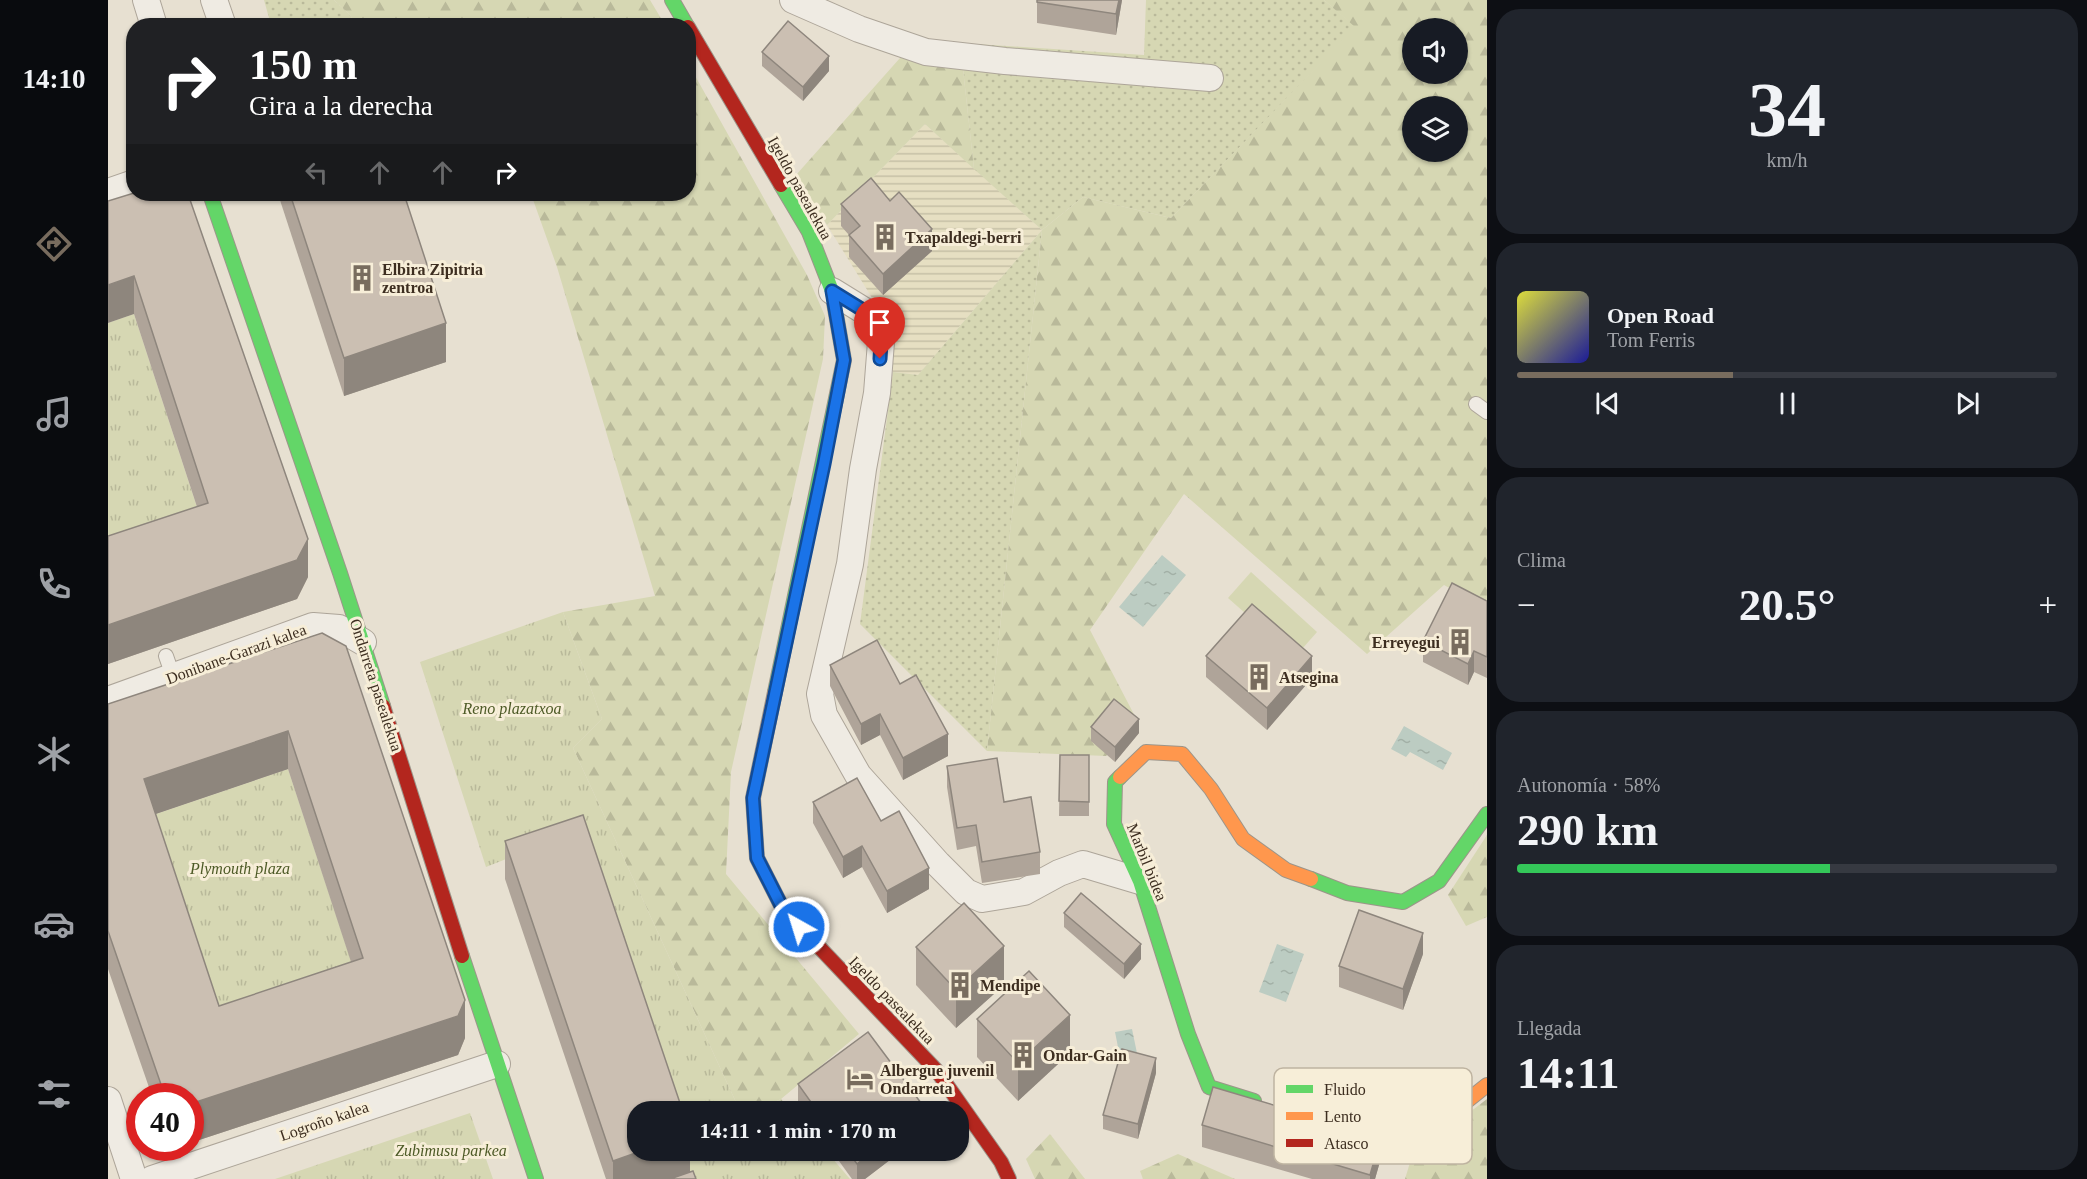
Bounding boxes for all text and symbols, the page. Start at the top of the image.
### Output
map controls [1402,18,1468,162]
button: sound [1402,18,1468,84]
icon: right [150,42,228,120]
text: 150 m [249,42,358,88]
text: 14:10 [23,64,86,94]
text: 34 [1748,66,1826,153]
text: Gira a la derecha [249,91,433,121]
button: layers [1402,96,1468,162]
street label: Igeldo pasealekua [764,134,835,243]
text: km/h [1766,149,1808,171]
icon: left [300,156,333,189]
icon: ahead [363,156,396,189]
icon: ahead [426,156,459,189]
icon: right [489,156,522,189]
building icon: Txapaldegi-berri [870,222,900,252]
icon: directions [33,223,75,265]
place label: Txapaldegi-berri [905,229,1022,247]
place label: Elbira Zipitria zentroa [382,261,483,296]
building icon: Elbira Zipitria zentroa [347,263,377,293]
pin [854,297,905,359]
text: Open Road [1607,303,1714,328]
icon: arrive [863,306,896,339]
text: Tom Ferris [1607,329,1695,351]
icon: previous [1591,387,1624,420]
icon: pause [1771,387,1804,420]
icon: next [1951,387,1984,420]
icon: music [33,393,75,435]
text: Clima [1517,549,1566,571]
icon: phone [33,563,75,605]
text: 20.5° [1739,580,1835,630]
text: − [1517,587,1536,623]
text: + [2038,587,2057,623]
street label: Ondarreta pasealekua [346,617,405,754]
street label: Donibane-Garazi kalea [164,621,308,687]
building icon: Erreyegui [1445,627,1475,657]
place label: Erreyegui [1372,634,1441,652]
building icon: Atsegina [1244,662,1274,692]
place label: Atsegina [1279,669,1339,687]
park label: Reno plazatxoa [461,700,562,718]
icon: climate [33,733,75,775]
text: Autonomía · 58% [1517,774,1660,796]
text: 290 km [1517,805,1658,855]
street label: Marbil bidea [1124,821,1170,903]
park label: Plymouth plaza [189,860,290,878]
position arrow [767,895,831,959]
icon: car [33,903,75,945]
street label: Igeldo pasealekua [845,953,938,1048]
building icon: Mendipe [945,970,975,1000]
place label: Mendipe [980,977,1040,995]
text: Llegada [1517,1017,1581,1039]
building icon: Ondar-Gain [1008,1040,1038,1070]
place label: Ondar-Gain [1043,1047,1127,1064]
text: 14:11 [1517,1048,1620,1098]
place label: Albergue juvenil Ondarreta [880,1062,995,1097]
hotel icon: Albergue juvenil Ondarreta [845,1064,875,1094]
legend [1274,1068,1472,1164]
icon: filters [33,1073,75,1115]
text: Fluido [1324,1081,1366,1098]
speed limit sign: 40 [126,1083,204,1161]
street label: Logroño kalea [277,1098,371,1145]
text: Lento [1324,1108,1361,1125]
text: 14:11 · 1 min · 170 m [700,1118,896,1143]
text: Atasco [1324,1135,1368,1152]
park label: Zubimusu parkea [395,1142,507,1160]

